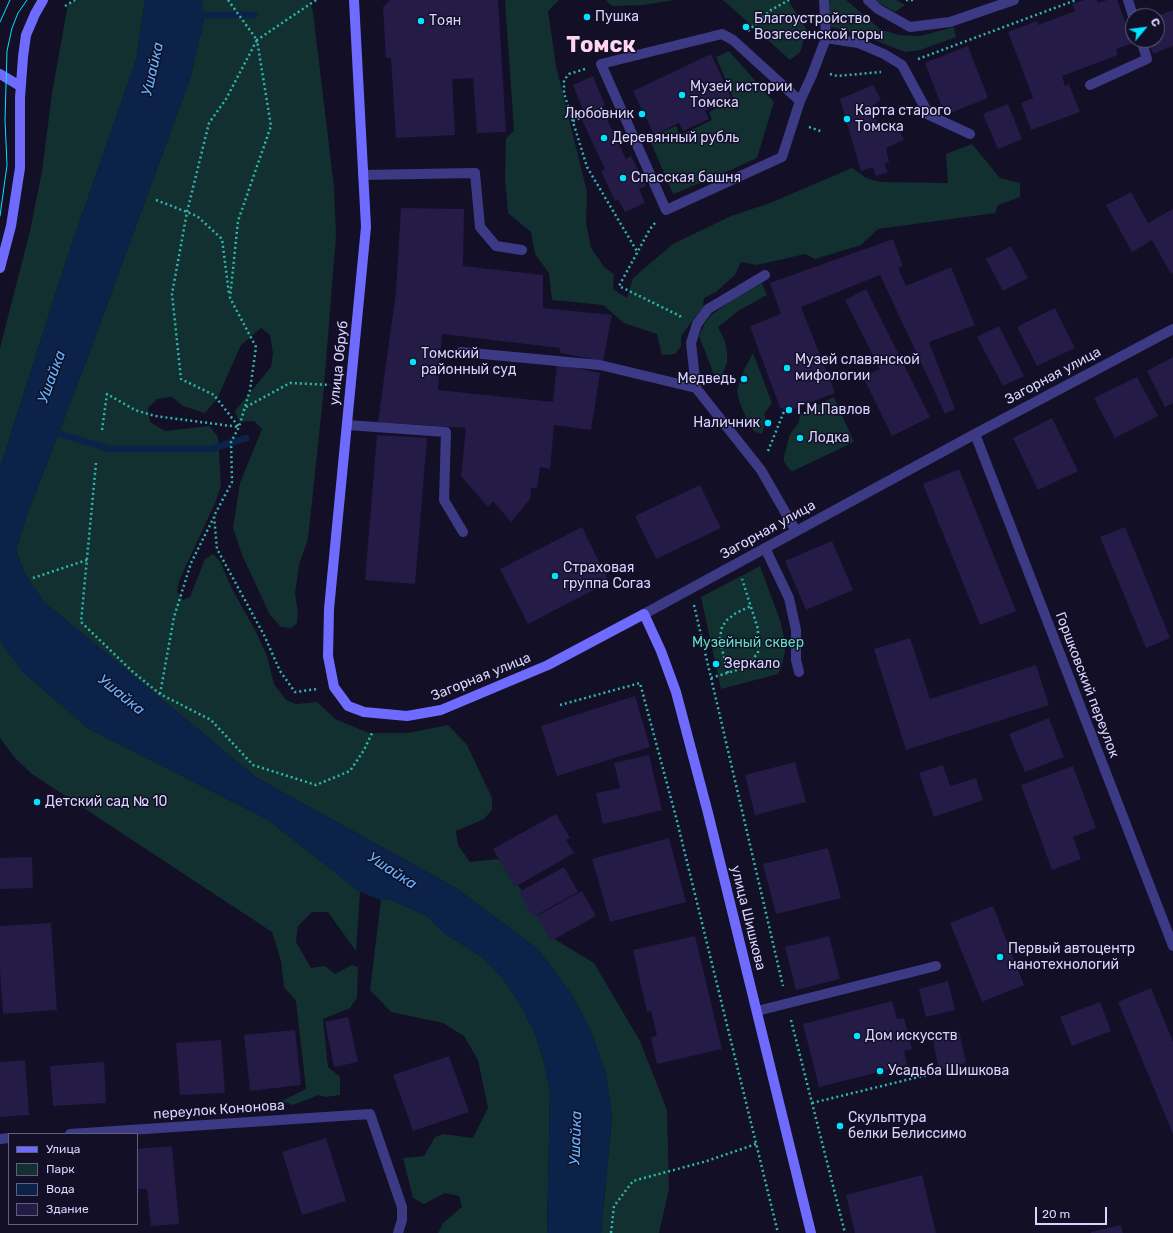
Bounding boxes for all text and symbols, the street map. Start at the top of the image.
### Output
north arrow [1125,8,1165,48]
place label: Пушка [595,9,639,25]
place label: Благоустройство Возгесенской горы [754,11,883,44]
marker: Пушка [582,12,592,22]
place label: Тоян [429,13,461,29]
marker: Тоян [416,16,426,26]
text: С [1147,16,1163,29]
marker: Благоустройство Возгесенской горы [741,22,751,32]
district label: Томск [566,33,636,59]
water label: Ушайка [138,40,168,98]
place label: Музей истории Томска [690,79,793,112]
marker: Музей истории Томска [677,90,687,100]
place label: Карта старого Томска [855,103,951,136]
place label: Любовник [564,106,634,122]
marker: Любовник [637,109,647,119]
marker: Карта старого Томска [842,114,852,124]
place label: Деревянный рубль [612,130,739,146]
marker: Деревянный рубль [599,133,609,143]
place label: Спасская башня [631,170,741,186]
marker: Спасская башня [618,173,628,183]
street label: улица Обруб [326,320,352,406]
street label: Загорная улица [1002,344,1104,408]
place label: Томский районный суд [421,346,516,378]
water label: Ушайка [34,348,70,406]
place label: Музей славянской мифологии [795,352,920,384]
marker: Томский районный суд [408,357,418,367]
marker: Музей славянской мифологии [782,363,792,373]
place label: Медведь [678,371,736,387]
marker: Медведь [739,374,749,384]
place label: Г.М.Павлов [797,402,870,418]
marker: Г.М.Павлов [784,405,794,415]
place label: Наличник [693,415,760,431]
marker: Наличник [763,418,773,428]
place label: Лодка [808,430,850,446]
marker: Лодка [795,433,805,443]
street label: Загорная улица [717,497,819,563]
place label: Страховая группа Согаз [563,560,651,592]
marker: Страховая группа Согаз [550,571,560,581]
street label: Горшковский переулок [1051,610,1123,760]
park label: Музейный сквер [692,635,804,651]
street label: Загорная улица [429,649,533,705]
place label: Зеркало [724,656,780,672]
marker: Зеркало [711,659,721,669]
water label: Ушайка [94,671,148,719]
place label: Детский сад № 10 [45,794,167,810]
marker: Детский сад № 10 [32,797,42,807]
water label: Ушайка [364,849,420,893]
street label: улица Шишкова [727,864,769,972]
place label: Первый автоцентр нанотехнологий [1008,941,1135,974]
marker: Первый автоцентр нанотехнологий [995,952,1005,962]
place label: Дом искусств [865,1028,958,1044]
marker: Дом искусств [852,1031,862,1041]
place label: Усадьба Шишкова [888,1063,1009,1079]
marker: Усадьба Шишкова [875,1066,885,1076]
street label: переулок Кононова [153,1097,285,1123]
water label: Ушайка [566,1110,586,1166]
place label: Скульптура белки Белиссимо [848,1110,966,1142]
marker: Скульптура белки Белиссимо [835,1121,845,1131]
legend [8,1133,138,1225]
text: Улица [46,1142,80,1156]
text: Парк [46,1162,75,1176]
text: Вода [46,1182,75,1196]
scale bar [1037,1199,1109,1225]
text: Здание [46,1202,89,1216]
text: 20 m [1042,1207,1070,1221]

